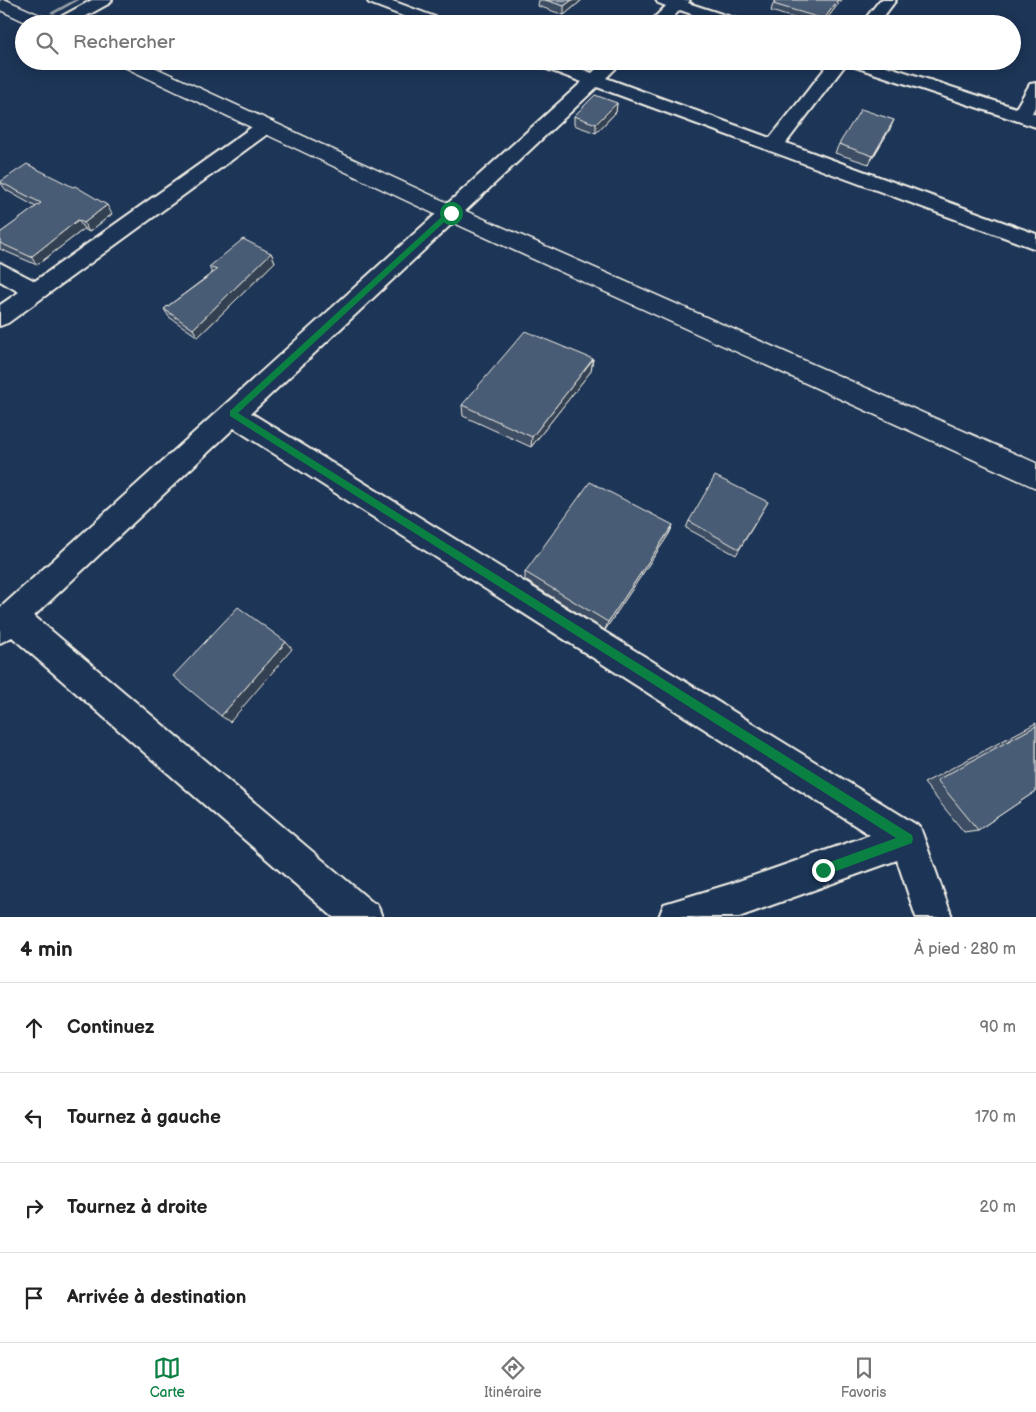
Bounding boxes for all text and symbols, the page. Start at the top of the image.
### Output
search box [15,15,1021,70]
icon: search [33,29,61,57]
text: Rechercher [73,31,175,54]
route start [440,202,463,225]
route end [812,859,835,882]
text: 4 min [20,937,73,962]
text: À pied · 280 m [914,940,1016,959]
icon: ahead [20,1014,48,1042]
text: Continuez [67,1016,154,1039]
text: 90 m [980,1018,1016,1037]
icon: left [20,1104,48,1132]
text: Tournez à gauche [67,1106,221,1129]
text: 170 m [975,1108,1016,1127]
icon: right [20,1194,48,1222]
text: Tournez à droite [67,1196,208,1219]
text: 20 m [980,1198,1016,1217]
icon: arrive [20,1284,48,1312]
text: Arrivée à destination [67,1286,246,1309]
tab: Carte [150,1354,185,1401]
tab: Itinéraire [484,1354,541,1401]
tab: Favoris [841,1354,886,1401]

